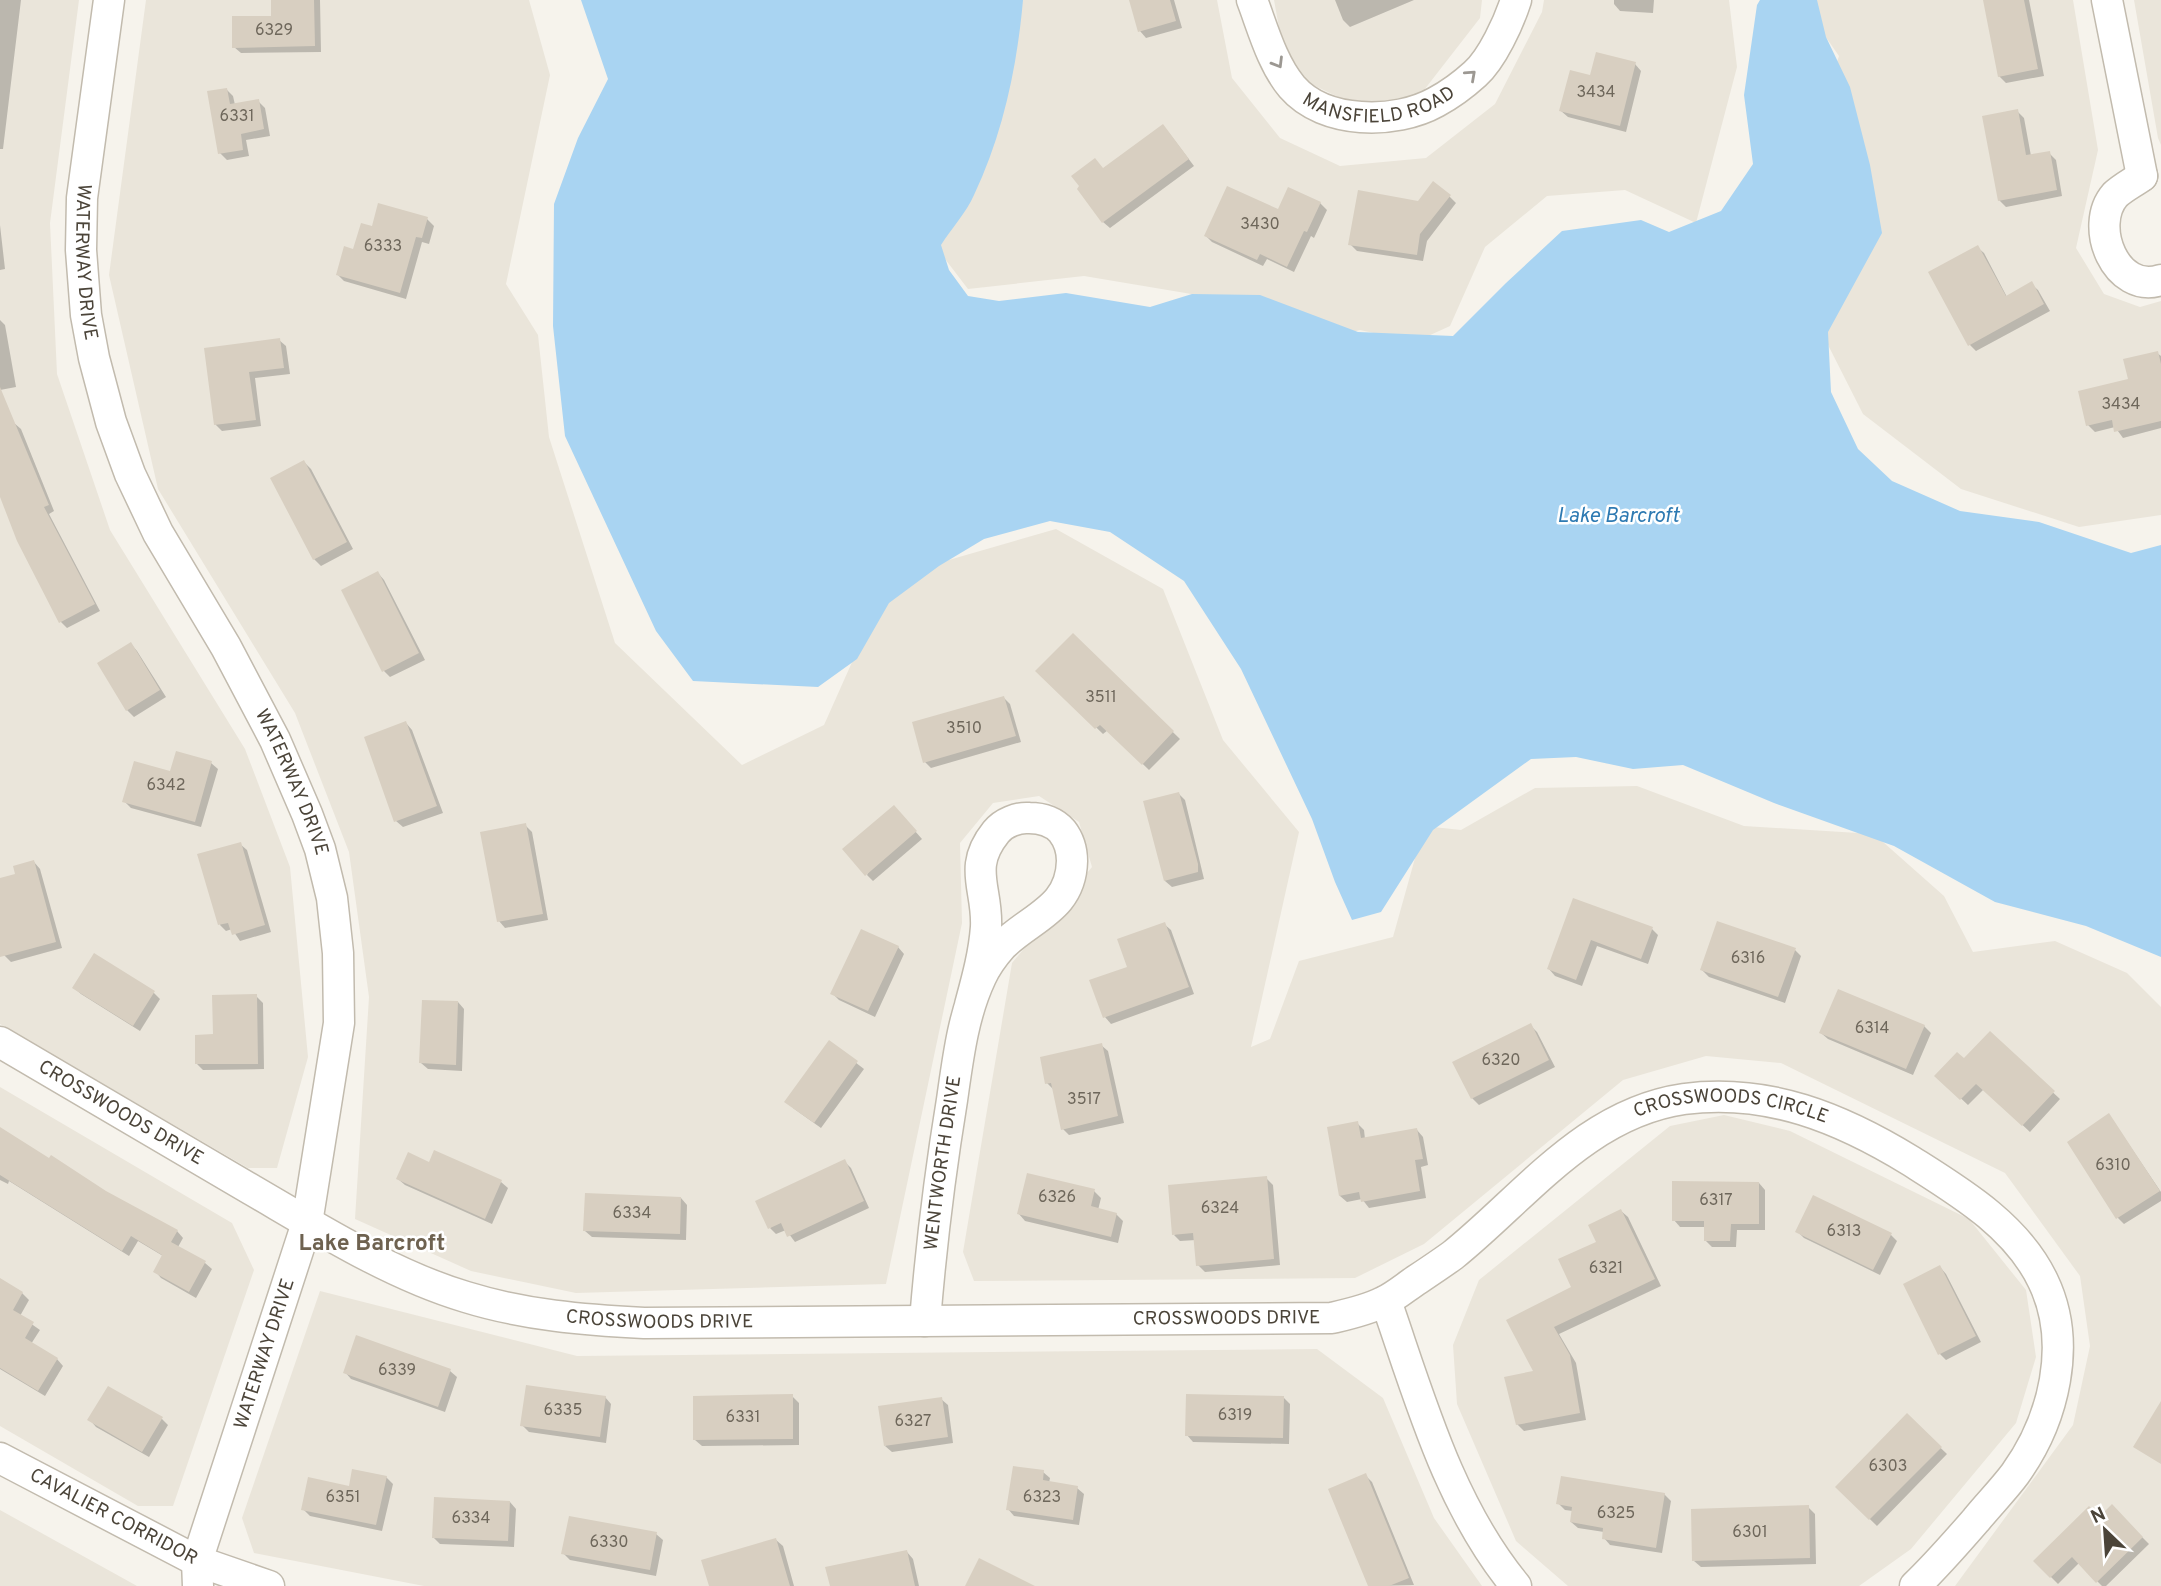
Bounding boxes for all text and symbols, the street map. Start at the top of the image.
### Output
house number: 6329 [255,21,293,41]
one-way arrow [1270,55,1283,68]
one-way arrow [1463,71,1476,83]
street label: MANSFIELD ROAD [1299,74,1459,102]
text: MANSFIELD ROAD [1298,81,1460,129]
house number: 3434 [1576,83,1616,103]
house number: 6331 [220,107,254,127]
street label: WATERWAY DRIVE [69,182,102,342]
house number: 3430 [1240,215,1280,235]
house number: 6333 [364,237,402,257]
house number: 3434 [2101,395,2141,415]
water label: Lake Barcroft [1557,503,1681,530]
house number: 3511 [1085,688,1117,708]
street label: WATERWAY DRIVE [249,705,333,858]
house number: 3510 [946,719,982,739]
house number: 6342 [147,776,185,796]
house number: 6316 [1731,949,1765,969]
house number: 6314 [1855,1019,1889,1039]
house number: 6320 [1482,1051,1520,1071]
street label: CROSSWOODS DRIVE [34,1055,208,1171]
street label: WENTWORTH DRIVE [920,1074,967,1252]
street label: CROSSWOODS CIRCLE [1630,1085,1831,1130]
house number: 3517 [1067,1090,1101,1110]
house number: 6310 [2095,1156,2131,1176]
house number: 6326 [1038,1188,1076,1208]
house number: 6317 [1699,1191,1733,1211]
house number: 6324 [1201,1199,1239,1219]
house number: 6334 [613,1204,651,1224]
house number: 6313 [1827,1222,1861,1242]
district label: Lake Barcroft [299,1230,445,1259]
house number: 6321 [1589,1259,1623,1279]
street label: WATERWAY DRIVE [229,1276,301,1432]
street label: CROSSWOODS DRIVE [565,1305,754,1335]
street label: CROSSWOODS DRIVE [1133,1306,1320,1331]
house number: 6339 [378,1361,416,1381]
house number: 6335 [544,1401,582,1421]
house number: 6319 [1218,1406,1252,1426]
house number: 6331 [726,1408,760,1428]
house number: 6327 [895,1412,931,1432]
house number: 6303 [1869,1457,1907,1477]
street label: CAVALIER CORRIDOR [25,1463,202,1571]
house number: 6351 [325,1488,361,1508]
house number: 6323 [1023,1488,1061,1508]
north arrow [2070,1495,2140,1565]
text: N [2087,1503,2110,1530]
house number: 6325 [1597,1504,1635,1524]
house number: 6334 [452,1509,490,1529]
house number: 6301 [1732,1523,1768,1543]
house number: 6330 [590,1533,628,1553]

